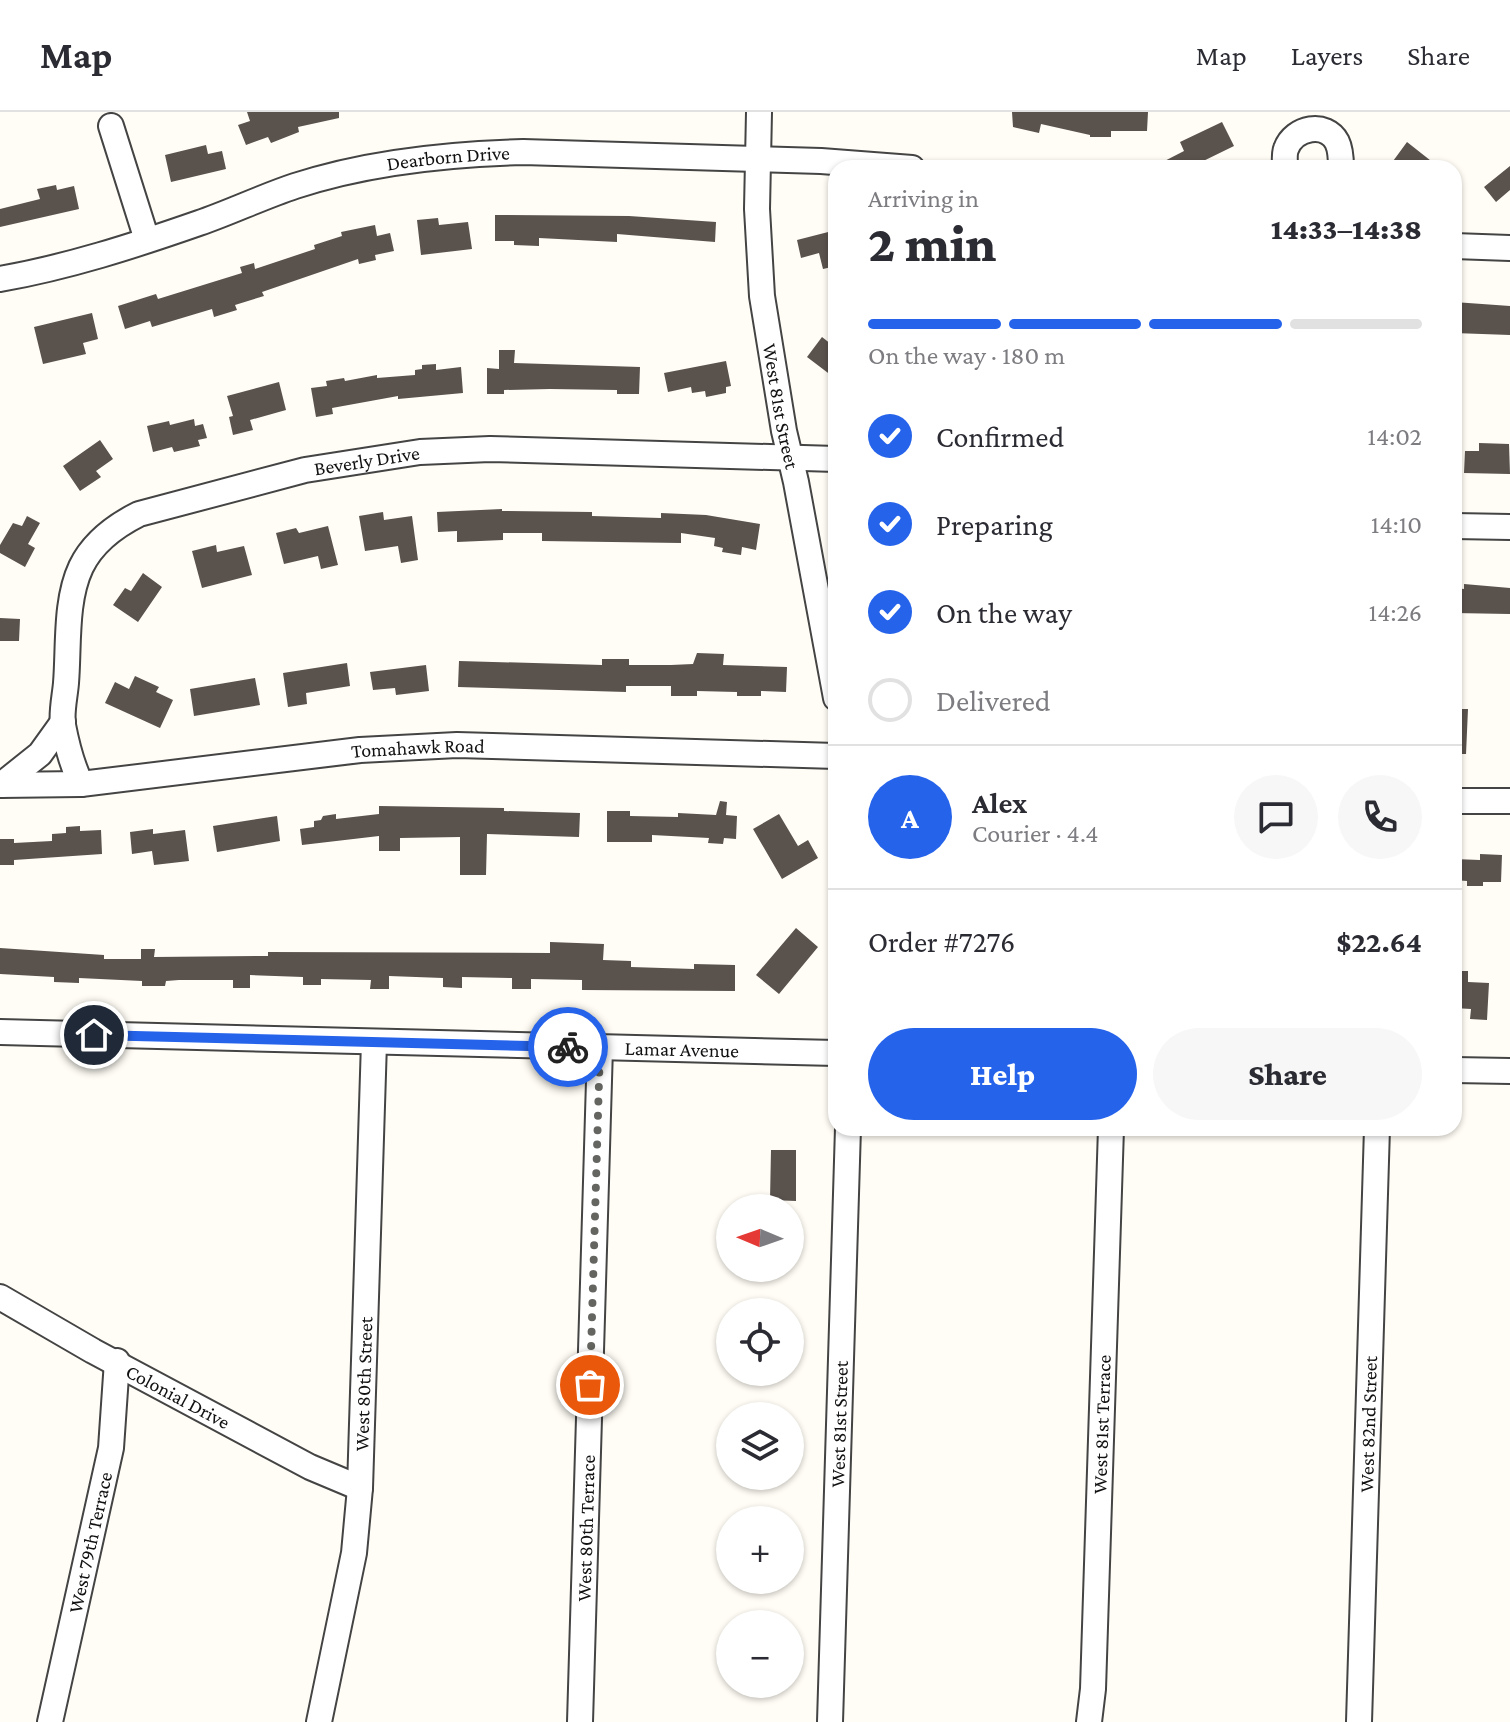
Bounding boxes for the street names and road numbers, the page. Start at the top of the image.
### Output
street label: Dearborn Drive [385,141,510,175]
street label: West 81st Street [759,342,804,471]
street label: Beverly Drive [313,441,421,479]
street label: Tomahawk Road [350,734,486,762]
street label: Lamar Avenue [624,1037,739,1062]
street label: West 80th Street [350,1316,376,1452]
street label: West 81st Terrace [1088,1354,1115,1494]
street label: West 82nd Street [1355,1355,1381,1493]
street label: Colonial Drive [122,1360,234,1433]
street label: West 81st Street [826,1360,852,1488]
street label: West 80th Terrace [573,1454,599,1602]
street label: West 79th Terrace [64,1469,116,1615]

